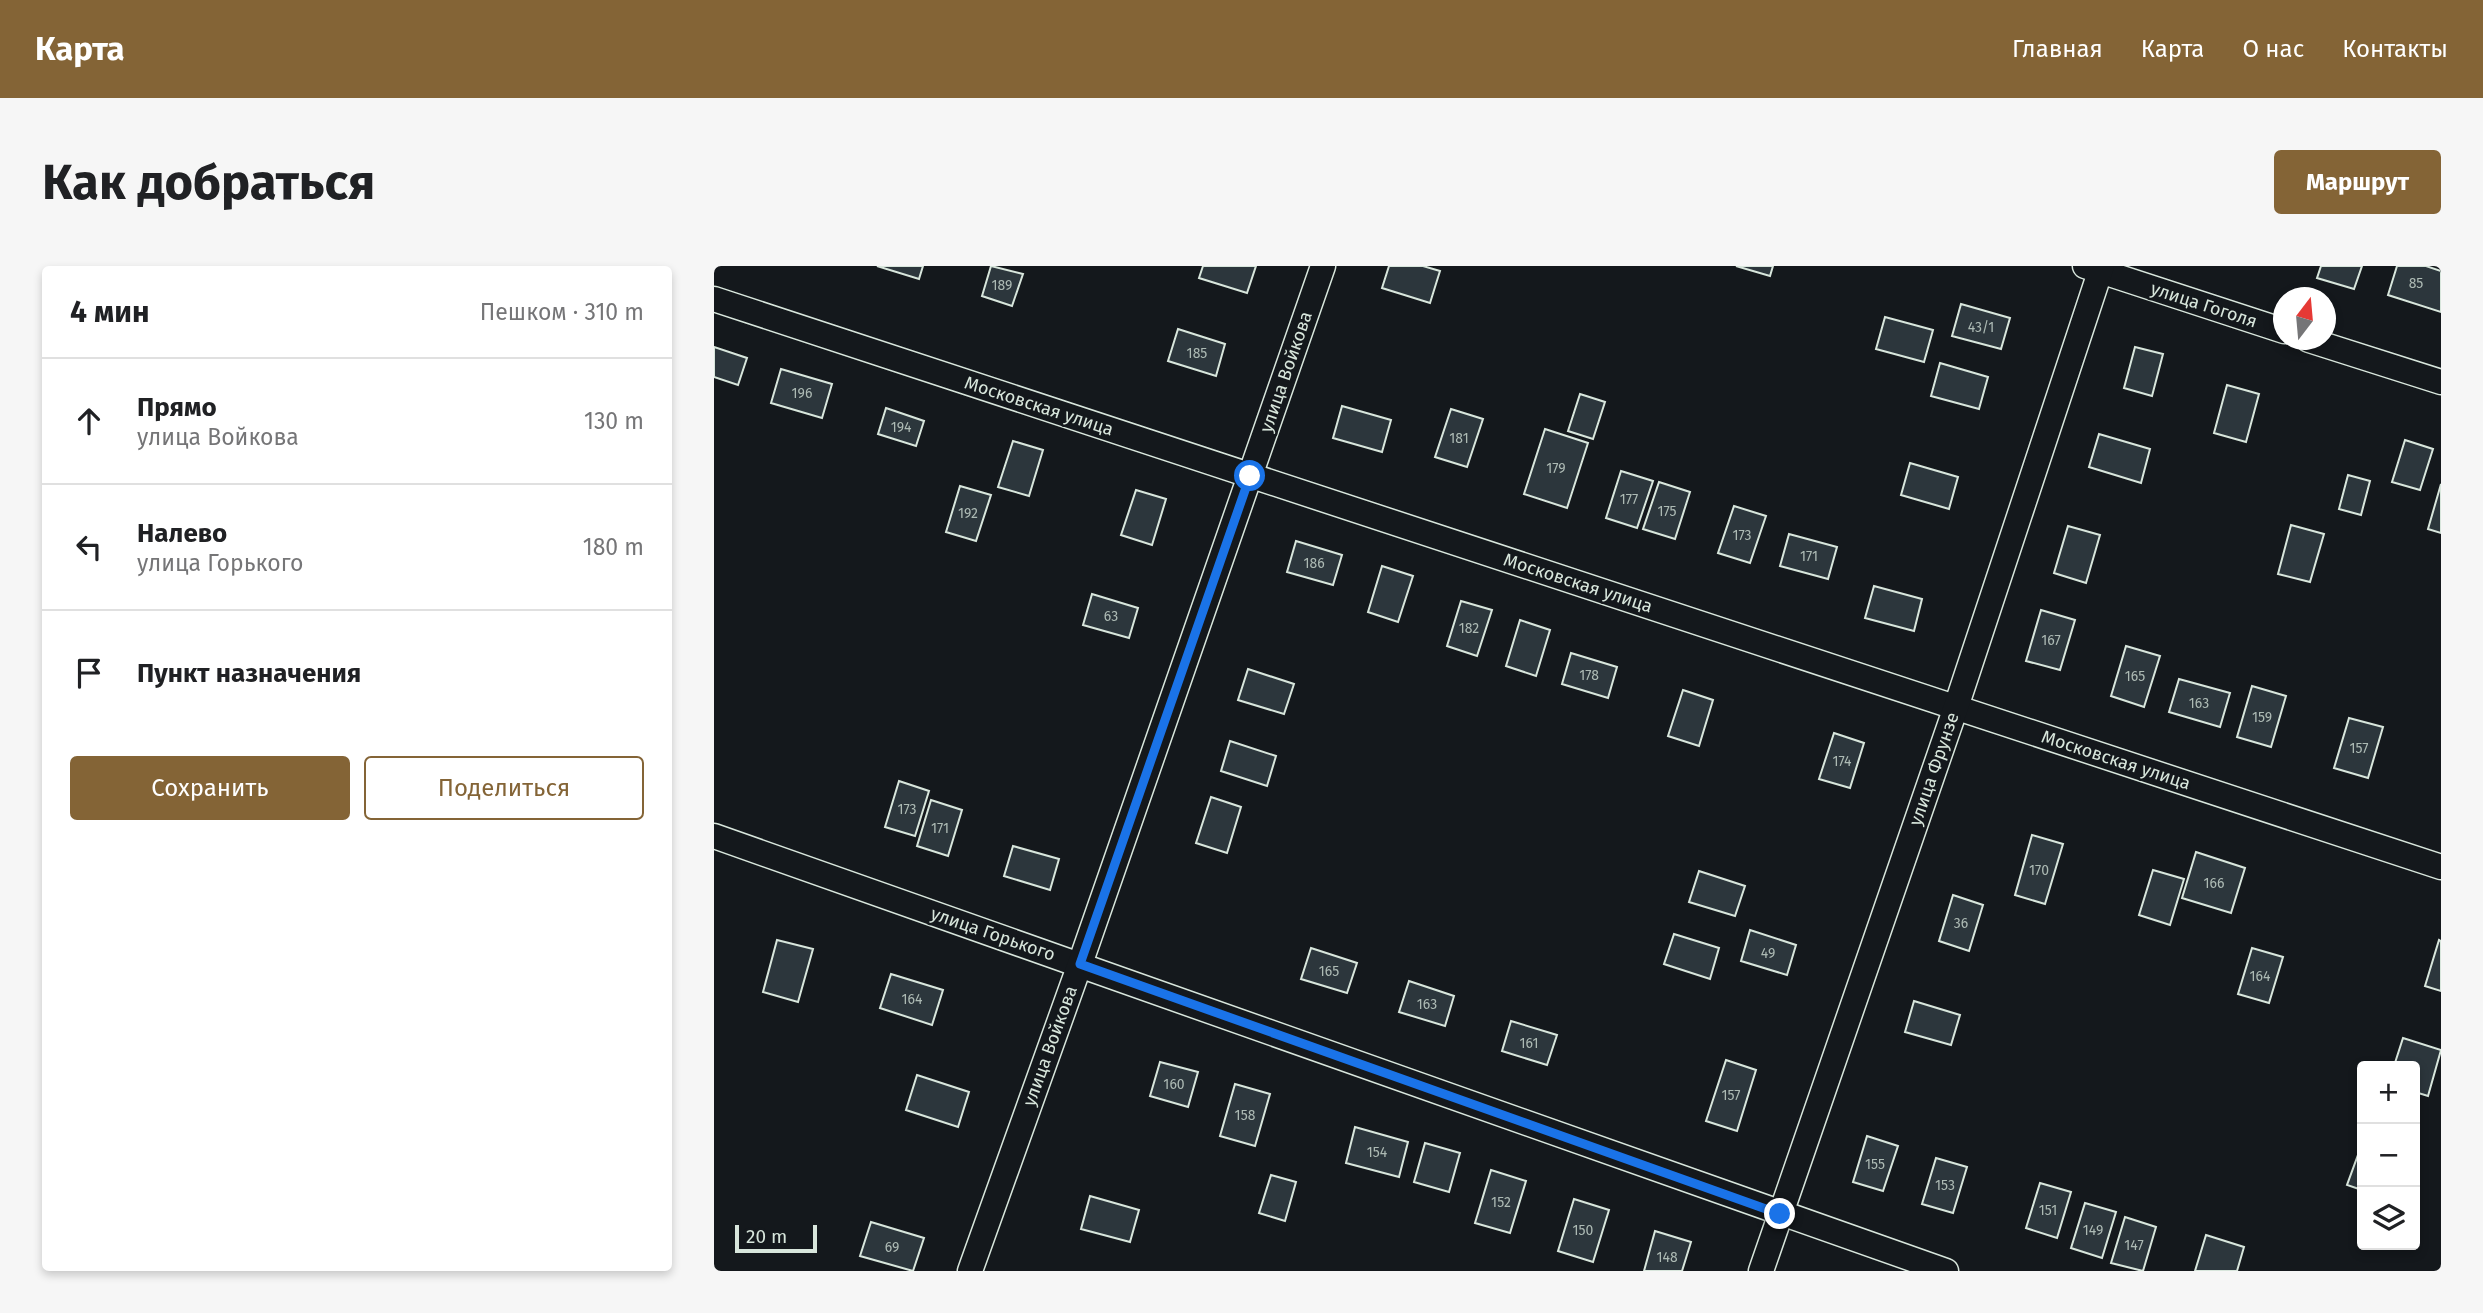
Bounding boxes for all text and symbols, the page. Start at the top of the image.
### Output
text: Карта [35,29,125,69]
text: Главная [2012,35,2103,63]
text: Карта [2141,35,2204,63]
text: О нас [2242,35,2304,63]
text: Контакты [2342,35,2448,63]
button: Маршрут [2274,150,2441,214]
text: Как добраться [42,153,375,212]
house number: 85 [2409,275,2423,292]
house number: 189 [992,277,1012,294]
street label: улица Гоголя [2148,277,2260,333]
north arrow [2273,287,2336,350]
text: 4 мин [70,294,150,330]
text: Пешком · 310 m [480,298,644,326]
street label: улица Войкова [1255,309,1317,435]
house number: 43/1 [1968,319,1994,336]
house number: 185 [1187,345,1207,362]
street label: Московская улица [962,372,1116,440]
house number: 196 [792,385,812,402]
text: Прямо [137,392,217,423]
icon: ahead [70,402,108,440]
text: 130 m [584,407,644,435]
house number: 194 [891,419,912,436]
text: улица Войкова [137,423,299,451]
house number: 181 [1449,430,1469,447]
route start [1234,460,1265,491]
house number: 179 [1546,460,1566,477]
house number: 177 [1620,491,1638,508]
house number: 175 [1657,503,1677,520]
house number: 192 [958,505,978,522]
text: Налево [137,518,227,549]
house number: 173 [1732,527,1752,544]
icon: left [70,528,108,566]
text: 180 m [583,533,644,561]
house number: 171 [1800,548,1818,565]
text: улица Горького [137,549,303,577]
street label: Московская улица [1501,549,1655,617]
house number: 186 [1303,555,1325,572]
house number: 63 [1104,608,1118,625]
house number: 182 [1459,620,1479,637]
house number: 167 [2041,632,2061,649]
icon: arrive [70,654,108,692]
text: Пункт назначения [137,658,361,689]
house number: 178 [1579,667,1599,684]
house number: 165 [2125,668,2145,685]
house number: 163 [2189,695,2209,712]
street label: улица Фрунзе [1904,709,1964,829]
house number: 159 [2252,709,2272,726]
street label: Московская улица [2039,726,2193,794]
house number: 157 [2350,740,2368,757]
house number: 174 [1832,753,1852,770]
button: Сохранить [70,756,350,820]
button: Поделиться [364,756,644,820]
house number: 173 [897,801,917,818]
house number: 171 [931,820,949,837]
house number: 170 [2029,862,2049,879]
house number: 166 [2204,875,2225,892]
street label: улица Горького [928,902,1058,966]
house number: 36 [1954,915,1968,932]
house number: 49 [1761,945,1775,962]
house number: 165 [1319,963,1339,980]
house number: 164 [2250,968,2271,985]
street label: улица Войкова [1018,983,1082,1109]
house number: 164 [902,991,923,1008]
house number: 163 [1417,996,1437,1013]
house number: 161 [1520,1035,1538,1052]
map controls [2357,1061,2420,1250]
button: + [2357,1061,2420,1124]
house number: 160 [1163,1076,1185,1093]
house number: 157 [1722,1087,1740,1104]
house number: 158 [1235,1107,1256,1124]
button: − [2357,1124,2420,1187]
house number: 154 [1367,1144,1388,1161]
house number: 155 [1865,1156,1885,1173]
house number: 153 [1935,1177,1955,1194]
button: layers [2357,1187,2420,1250]
house number: 152 [1491,1194,1511,1211]
route end [1764,1198,1795,1229]
house number: 151 [2039,1202,2057,1219]
scale bar [735,1222,817,1254]
house number: 150 [1573,1222,1594,1239]
house number: 149 [2083,1222,2103,1239]
text: 20 m [746,1225,787,1248]
house number: 147 [2124,1237,2144,1254]
house number: 69 [885,1239,899,1256]
house number: 148 [1656,1249,1678,1266]

